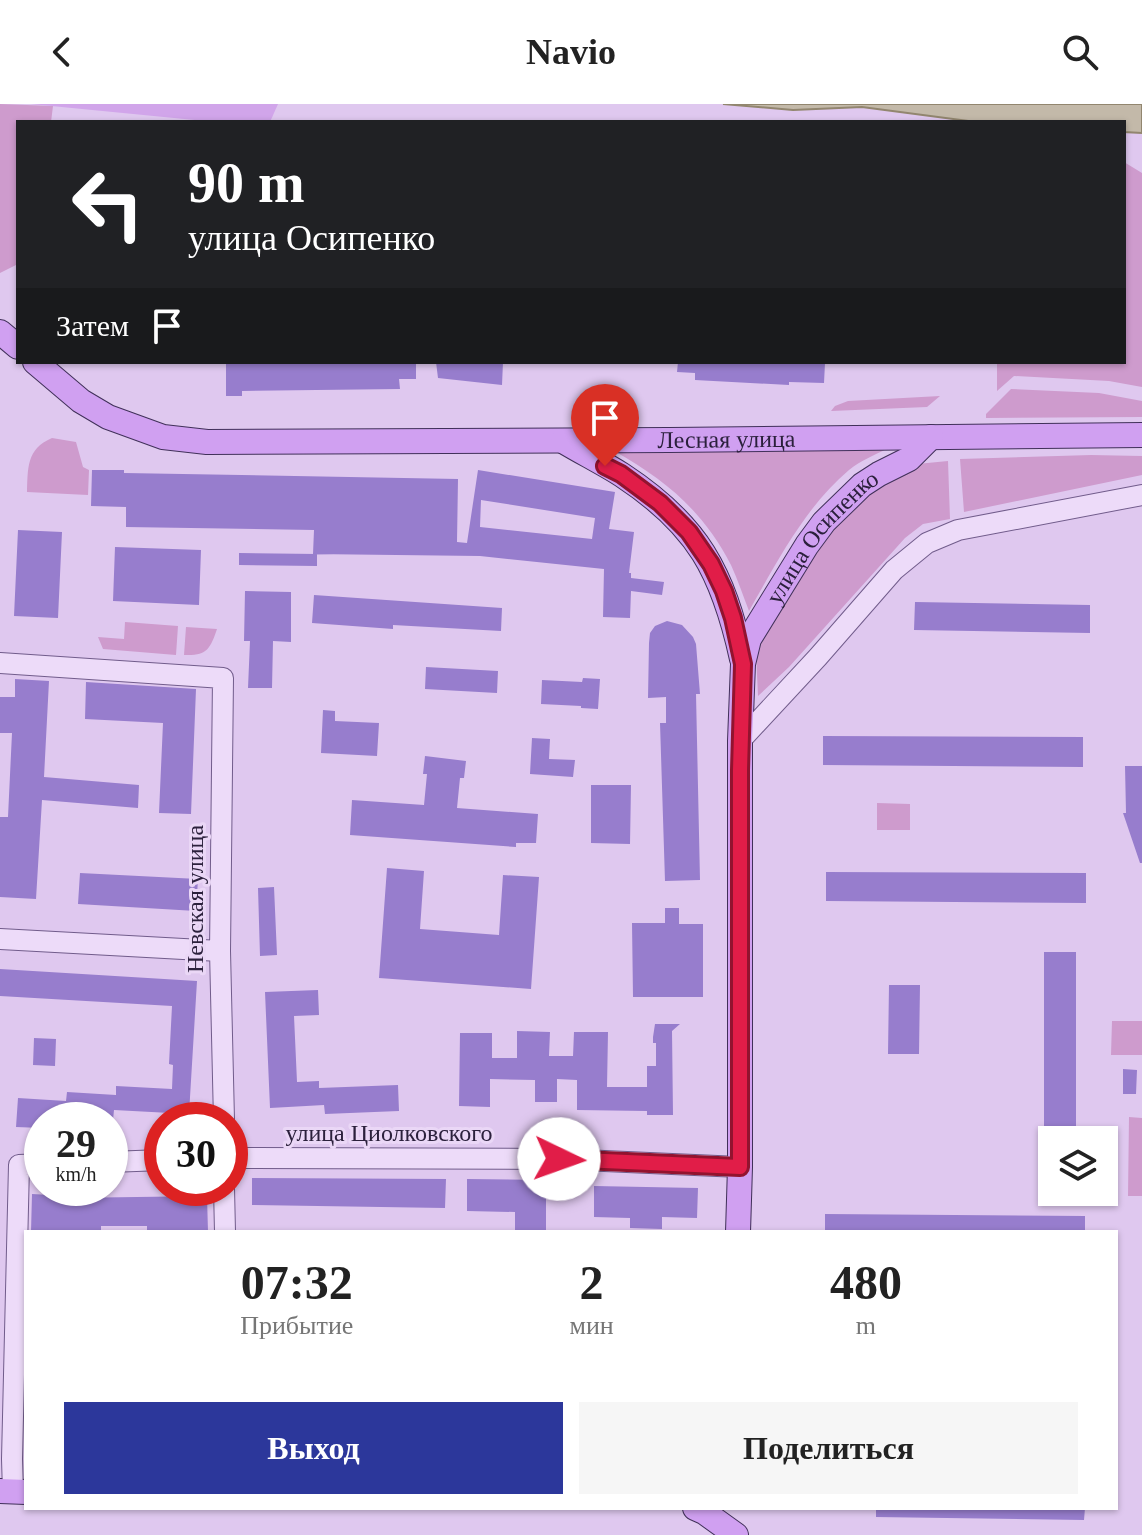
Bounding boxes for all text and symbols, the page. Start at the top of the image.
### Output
icon: back [40,30,84,74]
icon: search [1058,30,1102,74]
text: Navio [526,32,616,72]
icon: left [56,152,160,256]
text: 90 m [188,152,305,214]
text: улица Осипенко [188,218,435,258]
icon: arrive [145,304,189,348]
text: Затем [56,309,129,342]
pin [571,384,639,466]
icon: arrive [583,396,627,440]
street label: Лесная улица [658,426,796,453]
street label: улица Осипенко [761,465,883,609]
street label: Невская улица [182,825,208,973]
speed limit sign: 30 [144,1102,248,1206]
position arrow [517,1117,601,1201]
street label: улица Циолковского [285,1120,493,1146]
text: 29 [56,1121,96,1166]
map controls [1038,1126,1118,1206]
button: layers [1038,1126,1118,1206]
text: km/h [55,1163,97,1185]
text: 07:32 [241,1256,353,1309]
text: 2 [580,1256,604,1309]
text: 480 [830,1256,902,1309]
text: Прибытие [240,1311,353,1340]
text: мин [569,1311,614,1340]
text: m [856,1311,876,1340]
button: Выход [64,1402,563,1494]
button: Поделиться [579,1402,1078,1494]

